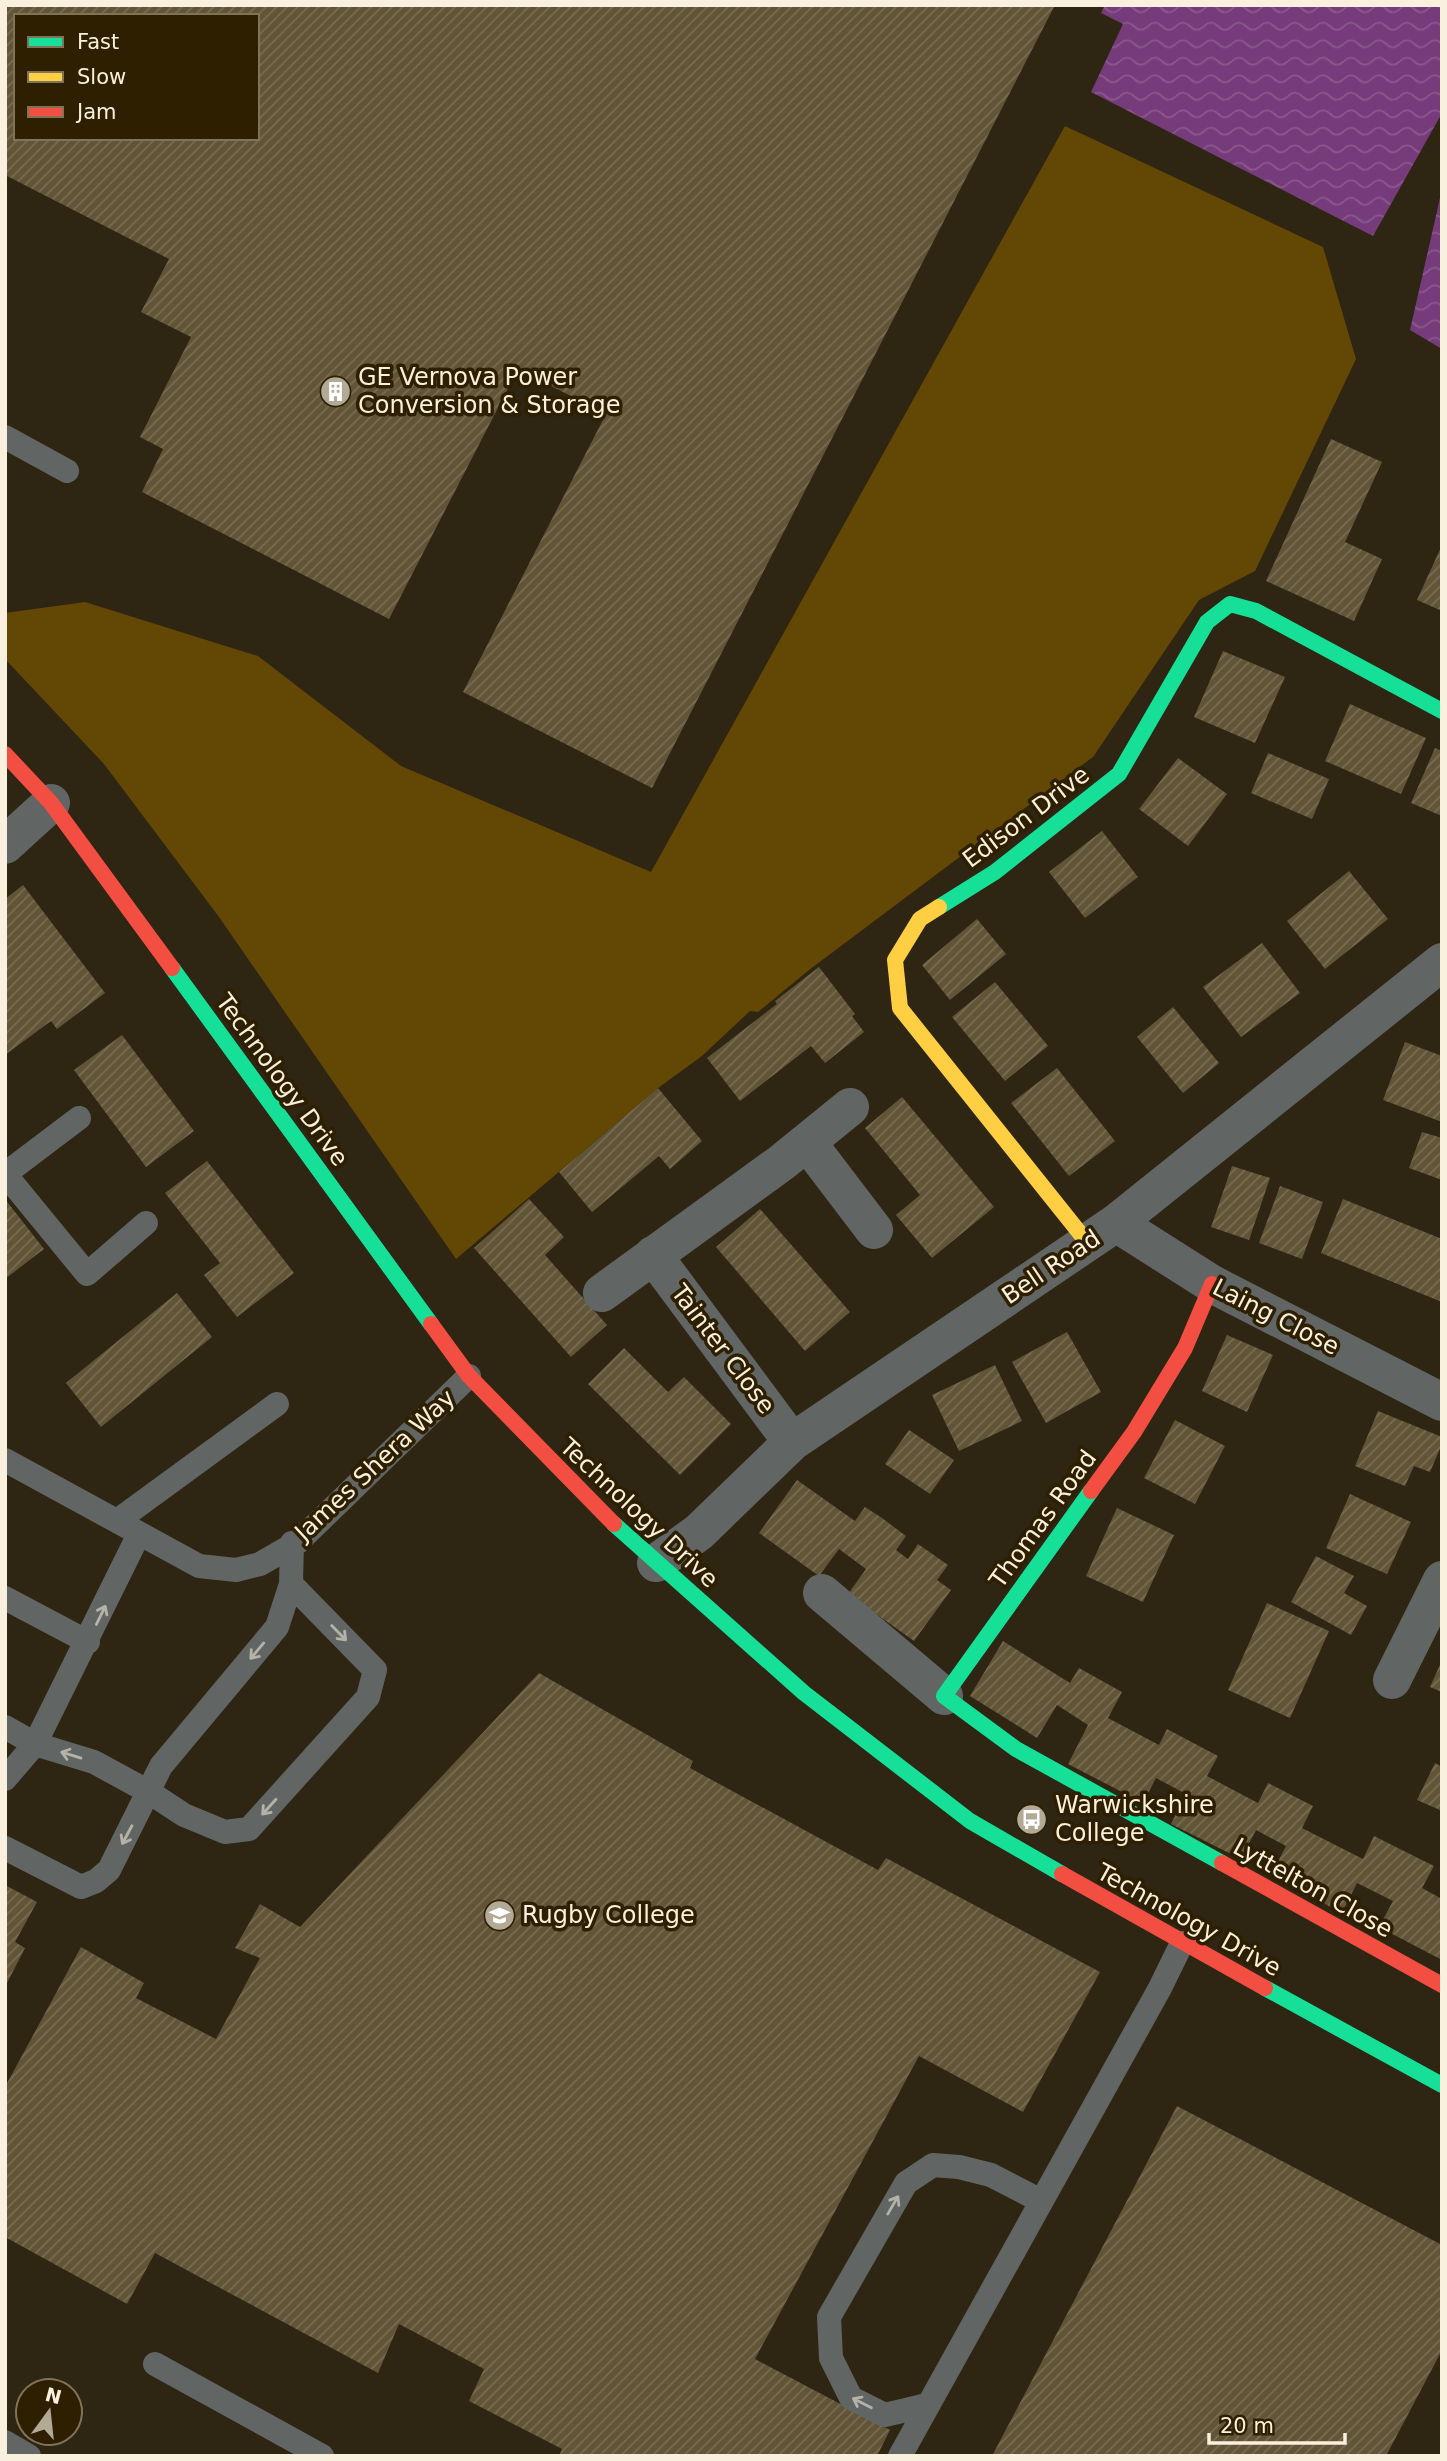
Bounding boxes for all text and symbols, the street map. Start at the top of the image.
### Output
legend [14,14,259,140]
text: Fast [77,30,119,54]
text: Slow [77,65,126,89]
text: Jam [75,100,117,124]
place label: GE Vernova Power Conversion & Storage [358,363,620,419]
building icon: GE Vernova Power Conversion & Storage [318,374,352,408]
street label: Edison Drive [957,760,1095,874]
street label: Technology Drive [210,988,354,1172]
street label: Bell Road [997,1224,1105,1310]
street label: Laing Close [1208,1273,1344,1361]
street label: Tainter Close [665,1278,781,1419]
street label: James Shera Way [288,1384,461,1548]
street label: Technology Drive [553,1432,724,1594]
street label: Thomas Road [983,1445,1102,1594]
one-way arrow [94,1605,108,1626]
one-way arrow [331,1624,348,1641]
one-way arrow [250,1642,266,1660]
one-way arrow [60,1747,82,1760]
place label: Warwickshire College [1055,1791,1214,1847]
one-way arrow [261,1798,277,1816]
bus stop icon: Warwickshire College [1015,1802,1049,1836]
one-way arrow [119,1824,133,1845]
street label: Lyttelton Close [1228,1833,1398,1943]
street label: Technology Drive [1091,1857,1286,1982]
school or university icon: Rugby College [482,1898,516,1932]
place label: Rugby College [522,1901,695,1929]
one-way arrow [886,2196,900,2216]
north arrow [14,2377,84,2447]
text: N [43,2383,64,2408]
one-way arrow [852,2396,873,2410]
scale bar [1209,2402,1346,2446]
text: 20 m [1220,2414,1274,2438]

